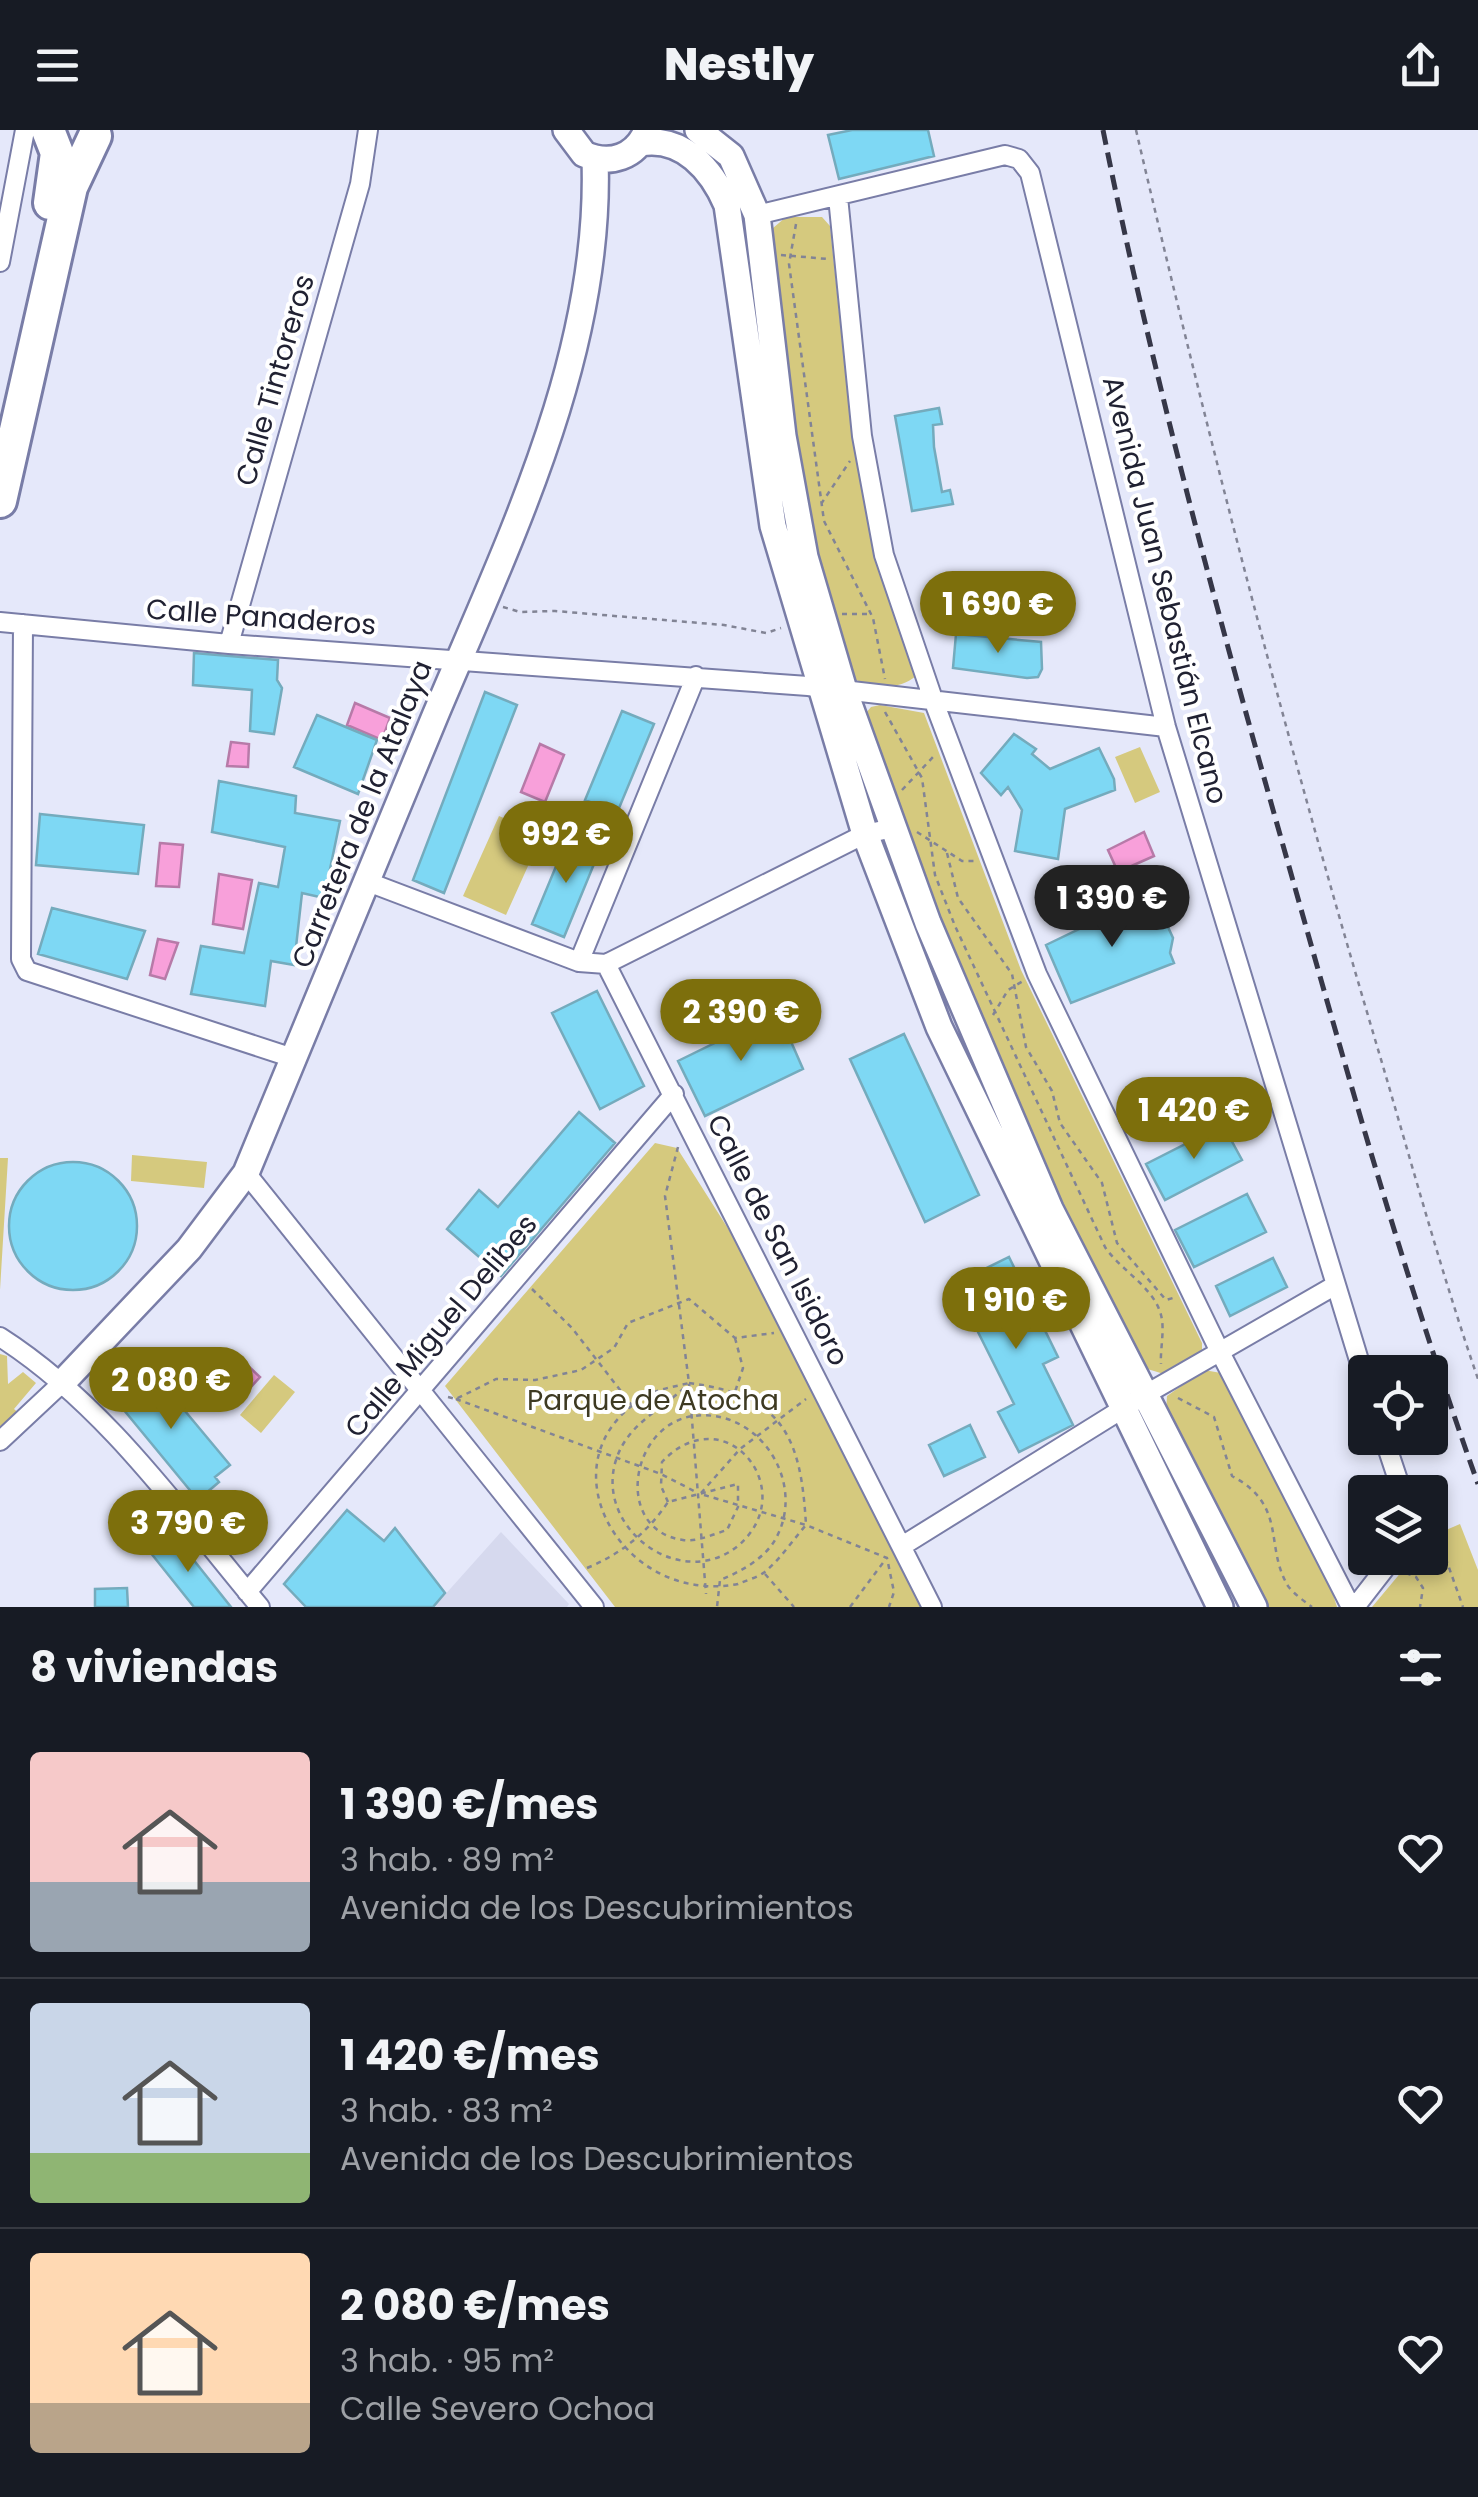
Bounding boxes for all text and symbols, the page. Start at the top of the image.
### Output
text: Nestly [664,33,814,96]
icon: menu [30,38,85,93]
icon: share [1393,38,1448,93]
street label: Calle Tintoreros [226,270,324,490]
street label: Avenida Juan Sebastián Elcano [1093,372,1237,808]
pin: 1 690 € [906,571,1090,656]
text: 1 690 € [942,581,1054,626]
street label: Calle Panaderos [145,590,377,644]
street label: Carretera de la Atalaya [282,654,442,974]
pin: 992 € [496,801,636,886]
text: 992 € [521,811,611,856]
pin: 1 390 € [1020,865,1204,950]
text: 1 390 € [1057,875,1167,920]
pin: 2 390 € [649,979,833,1064]
text: 2 390 € [682,989,800,1034]
pin: 1 420 € [1102,1077,1286,1162]
text: 1 420 € [1138,1087,1250,1132]
street label: Calle de San Isidoro [698,1108,858,1372]
street label: Calle Miguel Delibes [336,1206,546,1446]
pin: 1 910 € [924,1267,1108,1352]
text: 1 910 € [964,1277,1068,1322]
pin: 2 080 € [79,1347,263,1432]
map controls [1348,1355,1448,1575]
button: locate [1348,1355,1448,1455]
text: 2 080 € [111,1357,231,1402]
park label: Parque de Atocha [527,1381,779,1420]
button: layers [1348,1475,1448,1575]
pin: 3 790 € [96,1490,280,1575]
text: 3 790 € [130,1500,246,1545]
text: 8 viviendas [30,1638,278,1697]
icon: filters [1393,1640,1448,1695]
text: 1 390 €/mes [340,1775,598,1834]
icon: home [110,1792,230,1912]
icon: heart [1393,1825,1448,1880]
text: 3 hab. · 89 m² [340,1837,554,1882]
text: Avenida de los Descubrimientos [340,1885,854,1930]
text: 1 420 €/mes [340,2026,600,2085]
icon: home [110,2043,230,2163]
icon: heart [1393,2076,1448,2131]
text: 3 hab. · 83 m² [340,2088,553,2133]
text: Avenida de los Descubrimientos [340,2136,854,2181]
text: 2 080 €/mes [340,2276,610,2335]
icon: home [110,2293,230,2413]
icon: heart [1393,2326,1448,2381]
text: 3 hab. · 95 m² [340,2338,554,2383]
text: Calle Severo Ochoa [340,2386,655,2431]

